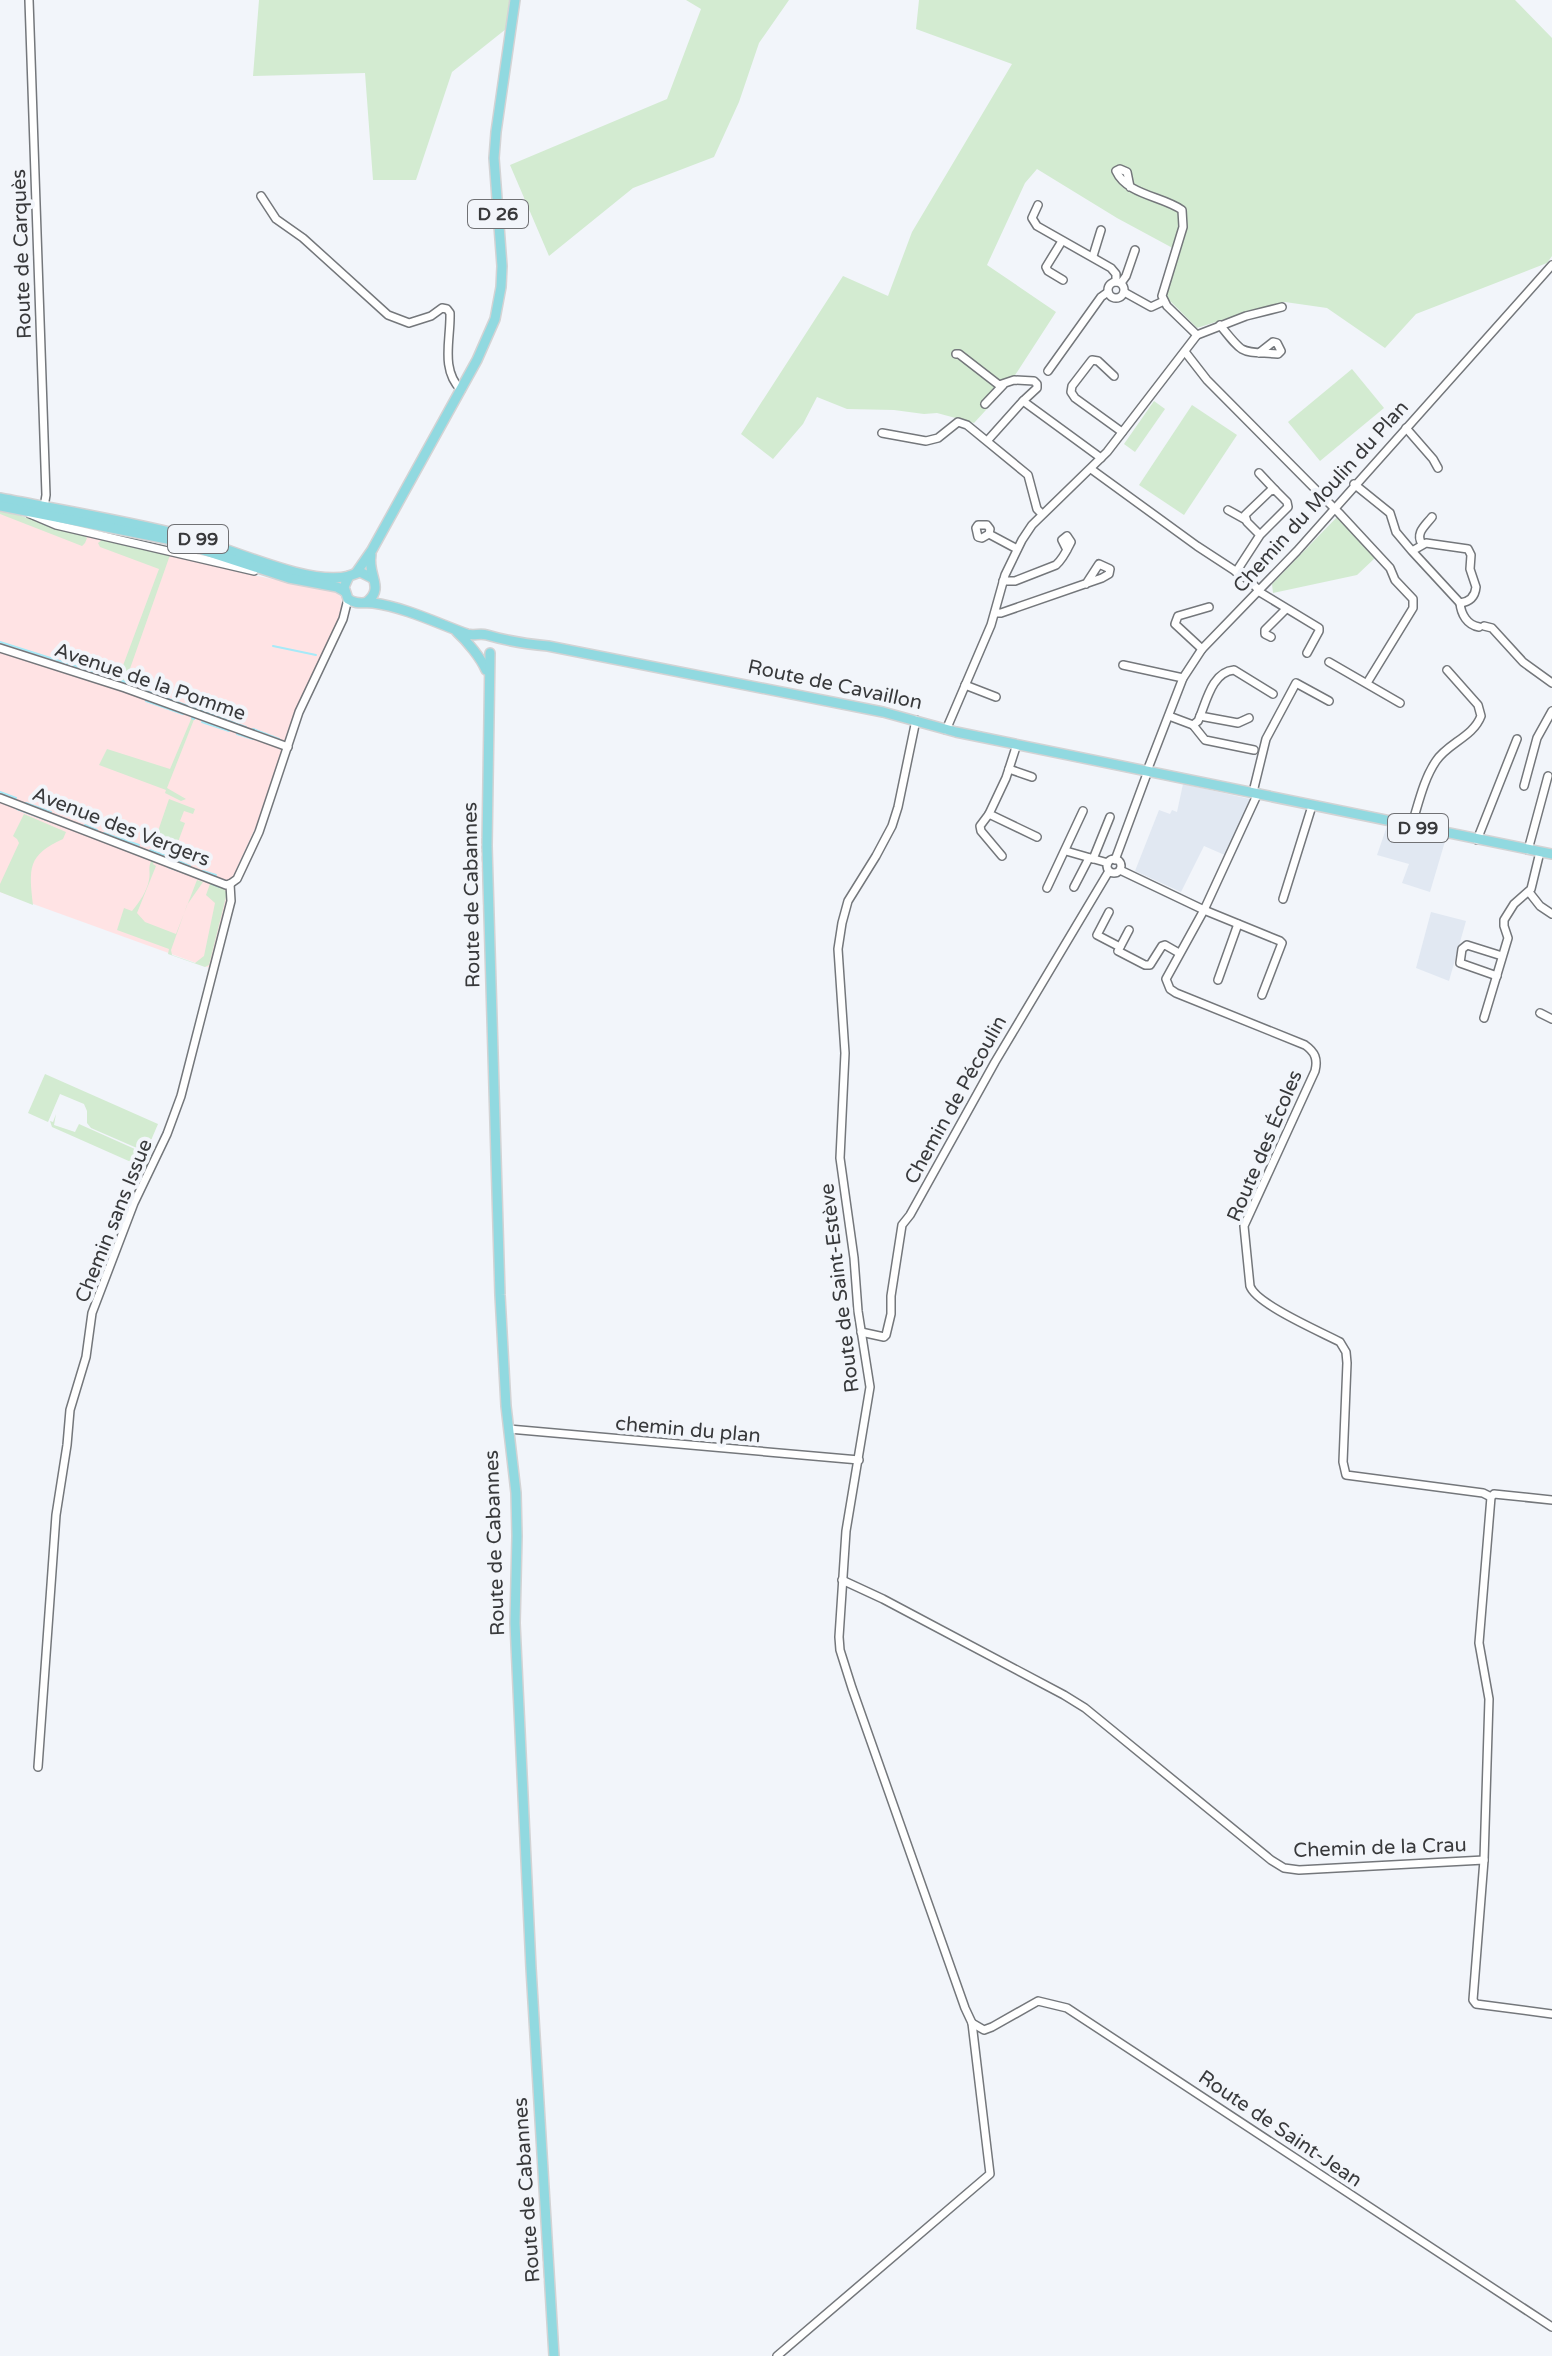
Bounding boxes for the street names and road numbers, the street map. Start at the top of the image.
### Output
street label: Route de Carquès [7,169,37,339]
road number: D 26 [468,200,528,228]
street label: Chemin du Moulin du Plan [1228,396,1414,598]
road number: D 99 [168,525,228,553]
street label: Avenue de la Pomme [51,638,249,726]
street label: Route de Cavaillon [746,655,924,715]
street label: Avenue des Vergers [29,782,213,872]
street label: Route de Cabannes [458,802,486,988]
road number: D 99 [1388,814,1448,842]
street label: Chemin de Pécoulin [900,1012,1012,1188]
street label: Route des Écoles [1221,1066,1308,1225]
street label: Chemin sans Issue [70,1136,158,1306]
street label: Route de Saint-Estève [815,1182,865,1394]
street label: chemin du plan [614,1412,762,1448]
street label: Route de Cabannes [480,1450,510,1636]
street label: Chemin de la Crau [1293,1833,1467,1863]
street label: Route de Saint-Jean [1194,2065,1366,2193]
street label: Route de Cabannes [509,2096,545,2284]

